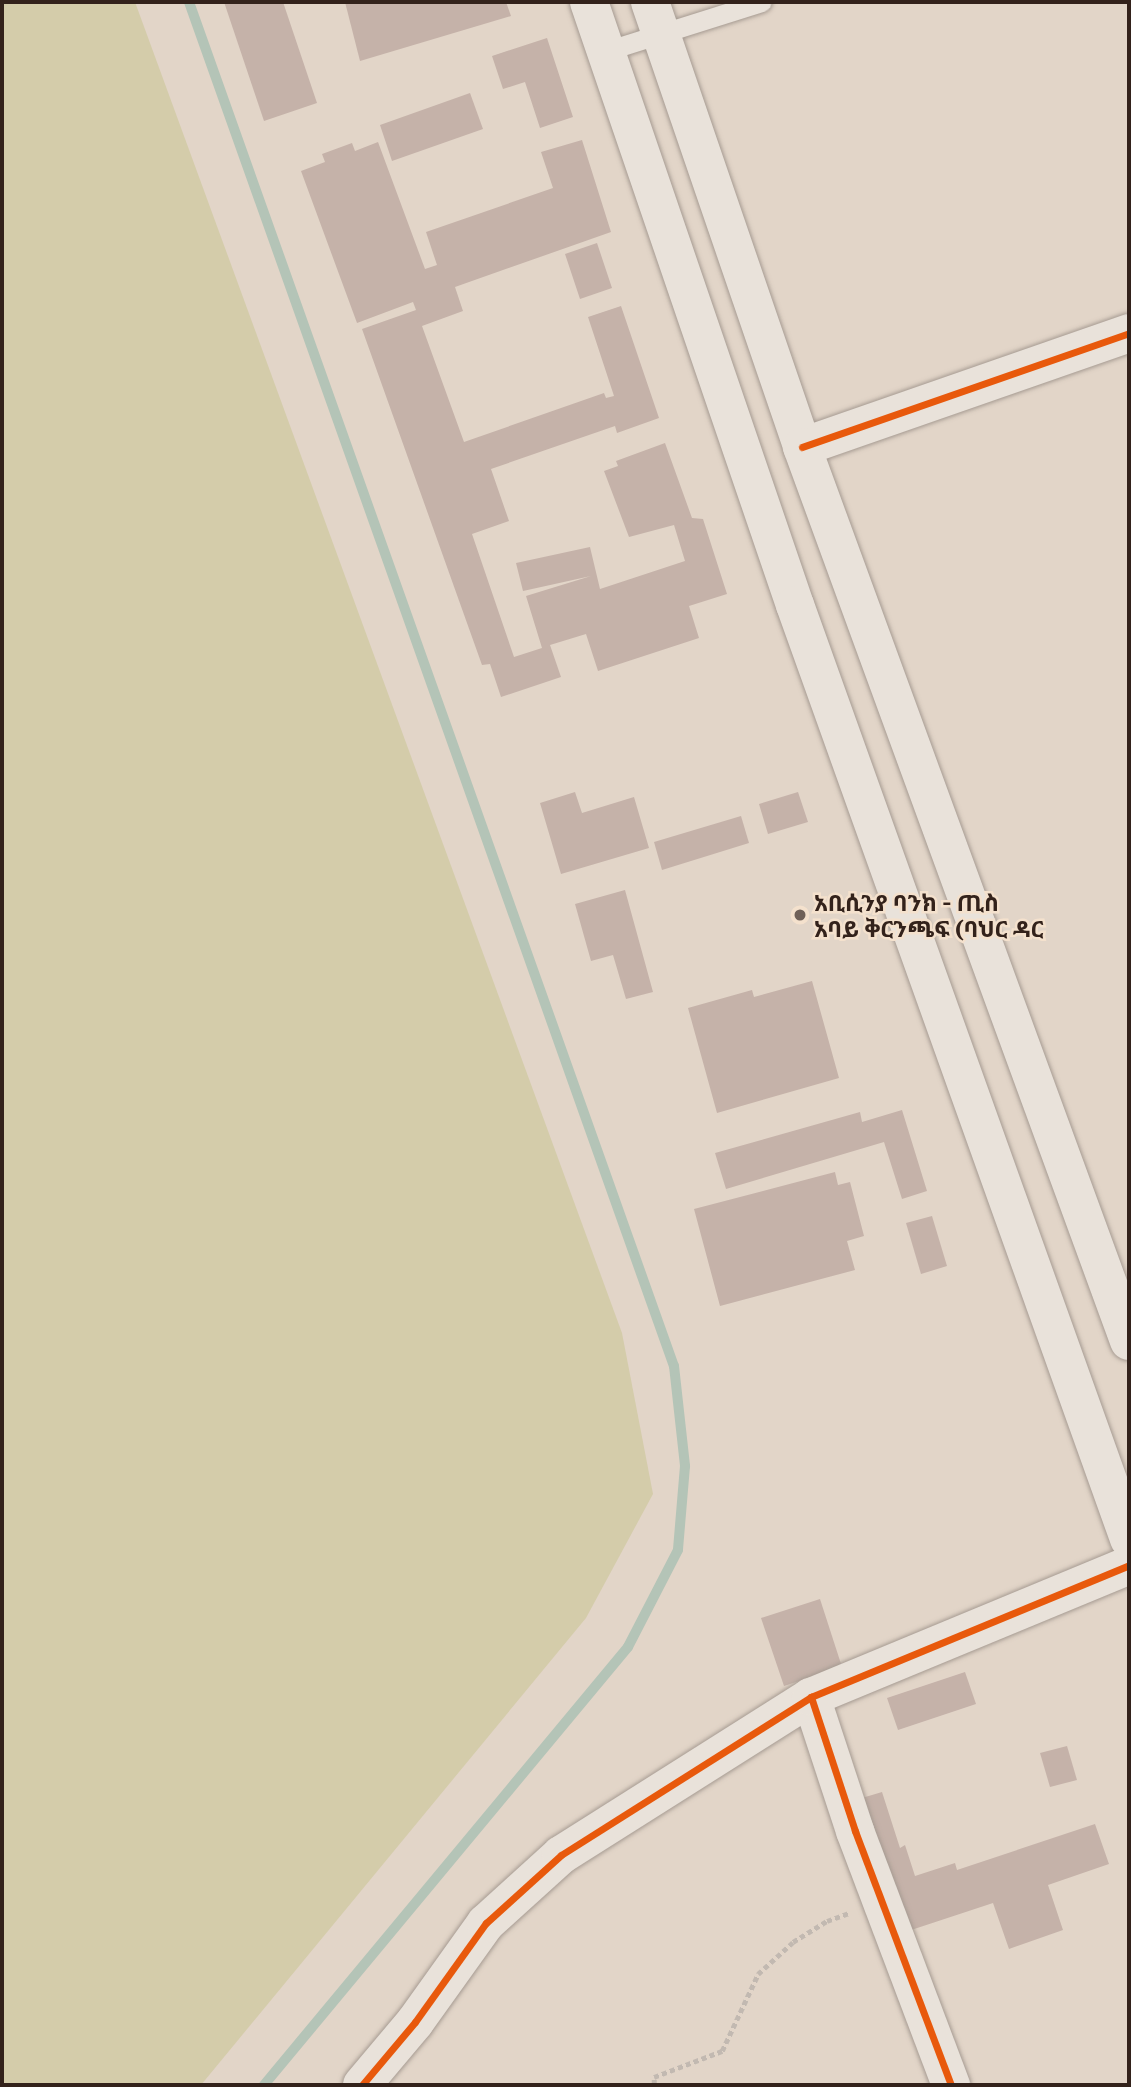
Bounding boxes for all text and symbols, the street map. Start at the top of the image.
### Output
place label: አቢሲንያ ባንክ - ጢስ አባይ ቅርንጫፍ (ባህር ዳር [814,888,1043,942]
marker: አቢሲንያ ባንክ - ጢስ አባይ ቅርንጫፍ (ባህር ዳር [792,907,808,923]

